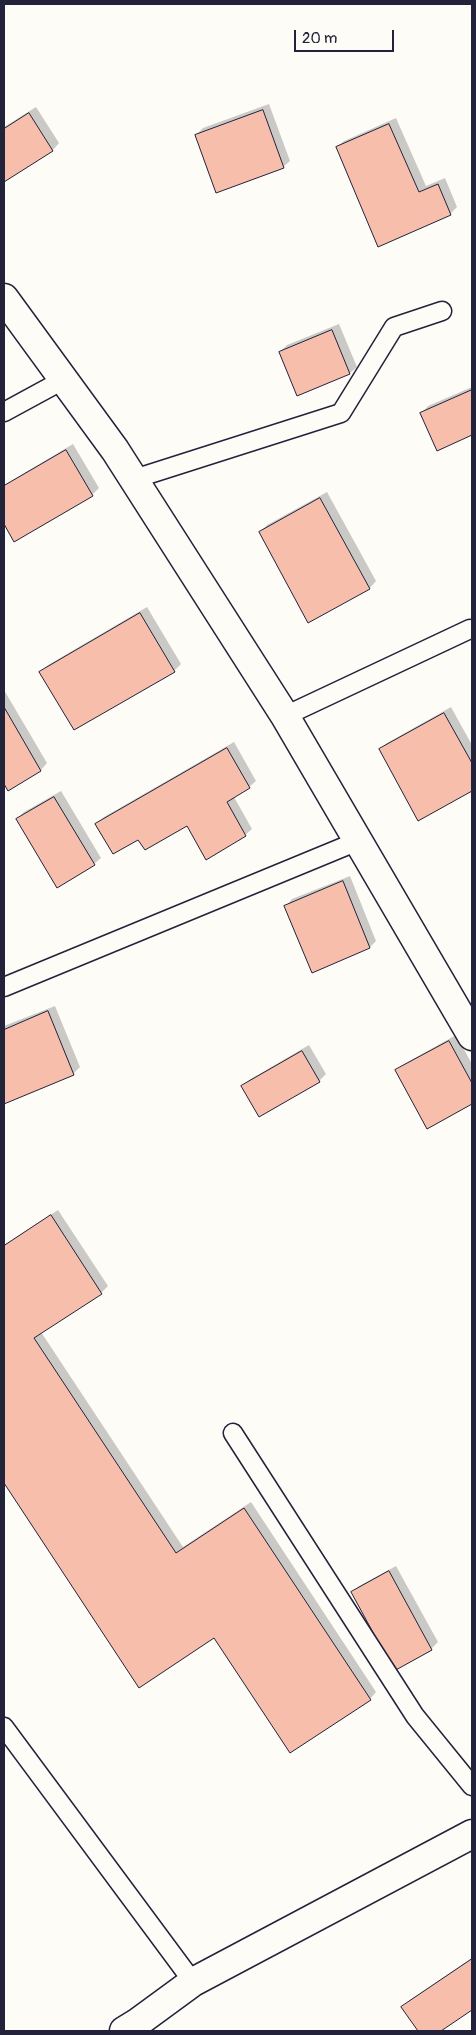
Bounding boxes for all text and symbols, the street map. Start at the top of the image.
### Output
scale bar [296,20,396,52]
text: 20 m [302,29,337,48]

